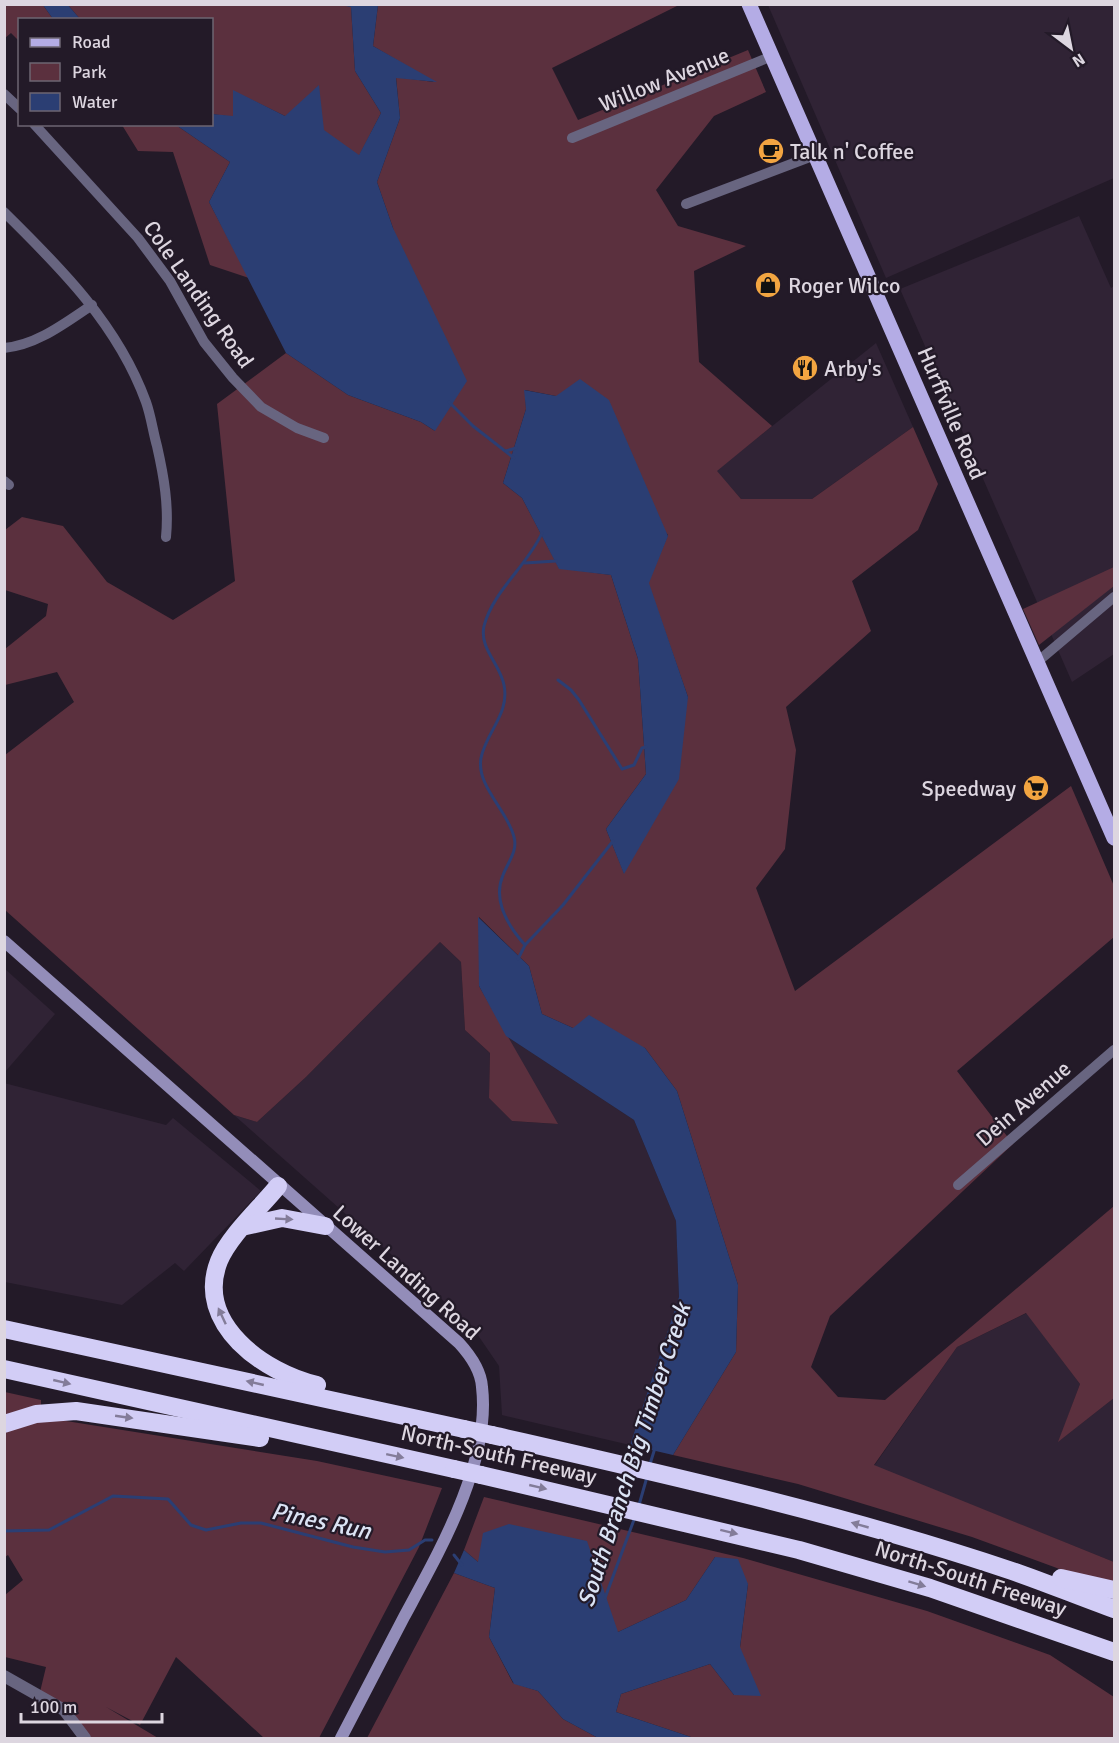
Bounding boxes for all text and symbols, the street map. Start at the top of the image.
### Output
legend [18,18,213,126]
north arrow [1041,18,1101,78]
text: Road [72,31,111,53]
street label: Willow Avenue [595,41,733,118]
text: N [1068,48,1088,71]
text: Park [72,61,107,83]
text: Water [72,91,118,113]
cafe icon: Talk n' Coffee [756,136,786,166]
place label: Talk n' Coffee [790,138,914,165]
street label: Cole Landing Road [138,215,260,373]
shop icon: Roger Wilco [753,270,783,300]
place label: Roger Wilco [788,272,901,299]
street label: Hurffville Road [911,343,992,484]
restaurant icon: Arby's [790,353,820,383]
place label: Arby's [824,355,882,382]
supermarket icon: Speedway [1021,773,1051,803]
place label: Speedway [922,775,1017,802]
street label: Dein Avenue [970,1055,1076,1152]
street label: Lower Landing Road [327,1199,486,1346]
one-way arrow [275,1214,294,1223]
water label: South Branch Big Timber Creek [571,1297,698,1611]
one-way arrow [217,1307,226,1324]
one-way arrow [52,1377,71,1387]
one-way arrow [246,1377,264,1387]
one-way arrow [115,1412,134,1421]
street label: North-South Freeway [399,1419,600,1490]
one-way arrow [386,1452,405,1461]
one-way arrow [529,1483,547,1493]
water label: Pines Run [268,1496,374,1546]
one-way arrow [851,1520,869,1530]
one-way arrow [720,1528,738,1537]
street label: North-South Freeway [872,1535,1071,1622]
one-way arrow [908,1580,926,1589]
scale bar [21,1686,162,1724]
text: 100 m [30,1696,77,1718]

